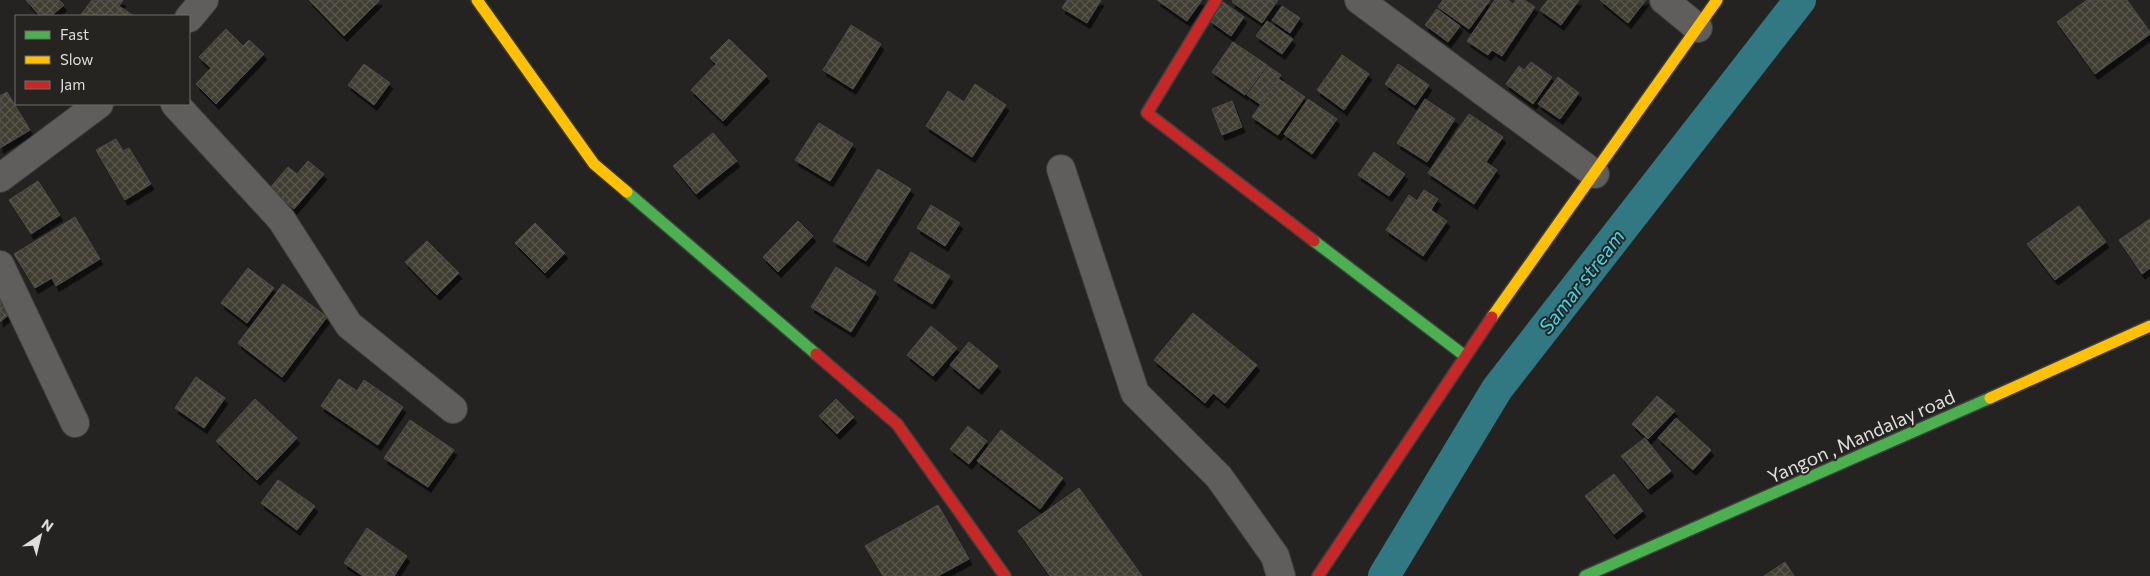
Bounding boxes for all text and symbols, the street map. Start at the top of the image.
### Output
legend [15,15,190,105]
text: Fast [60,25,89,43]
text: Slow [60,50,93,68]
text: Jam [60,75,85,93]
water label: Samar stream [1533,224,1629,338]
street label: Yangon , Mandalay road [1764,384,1958,488]
north arrow [15,511,65,561]
text: N [39,515,57,535]

